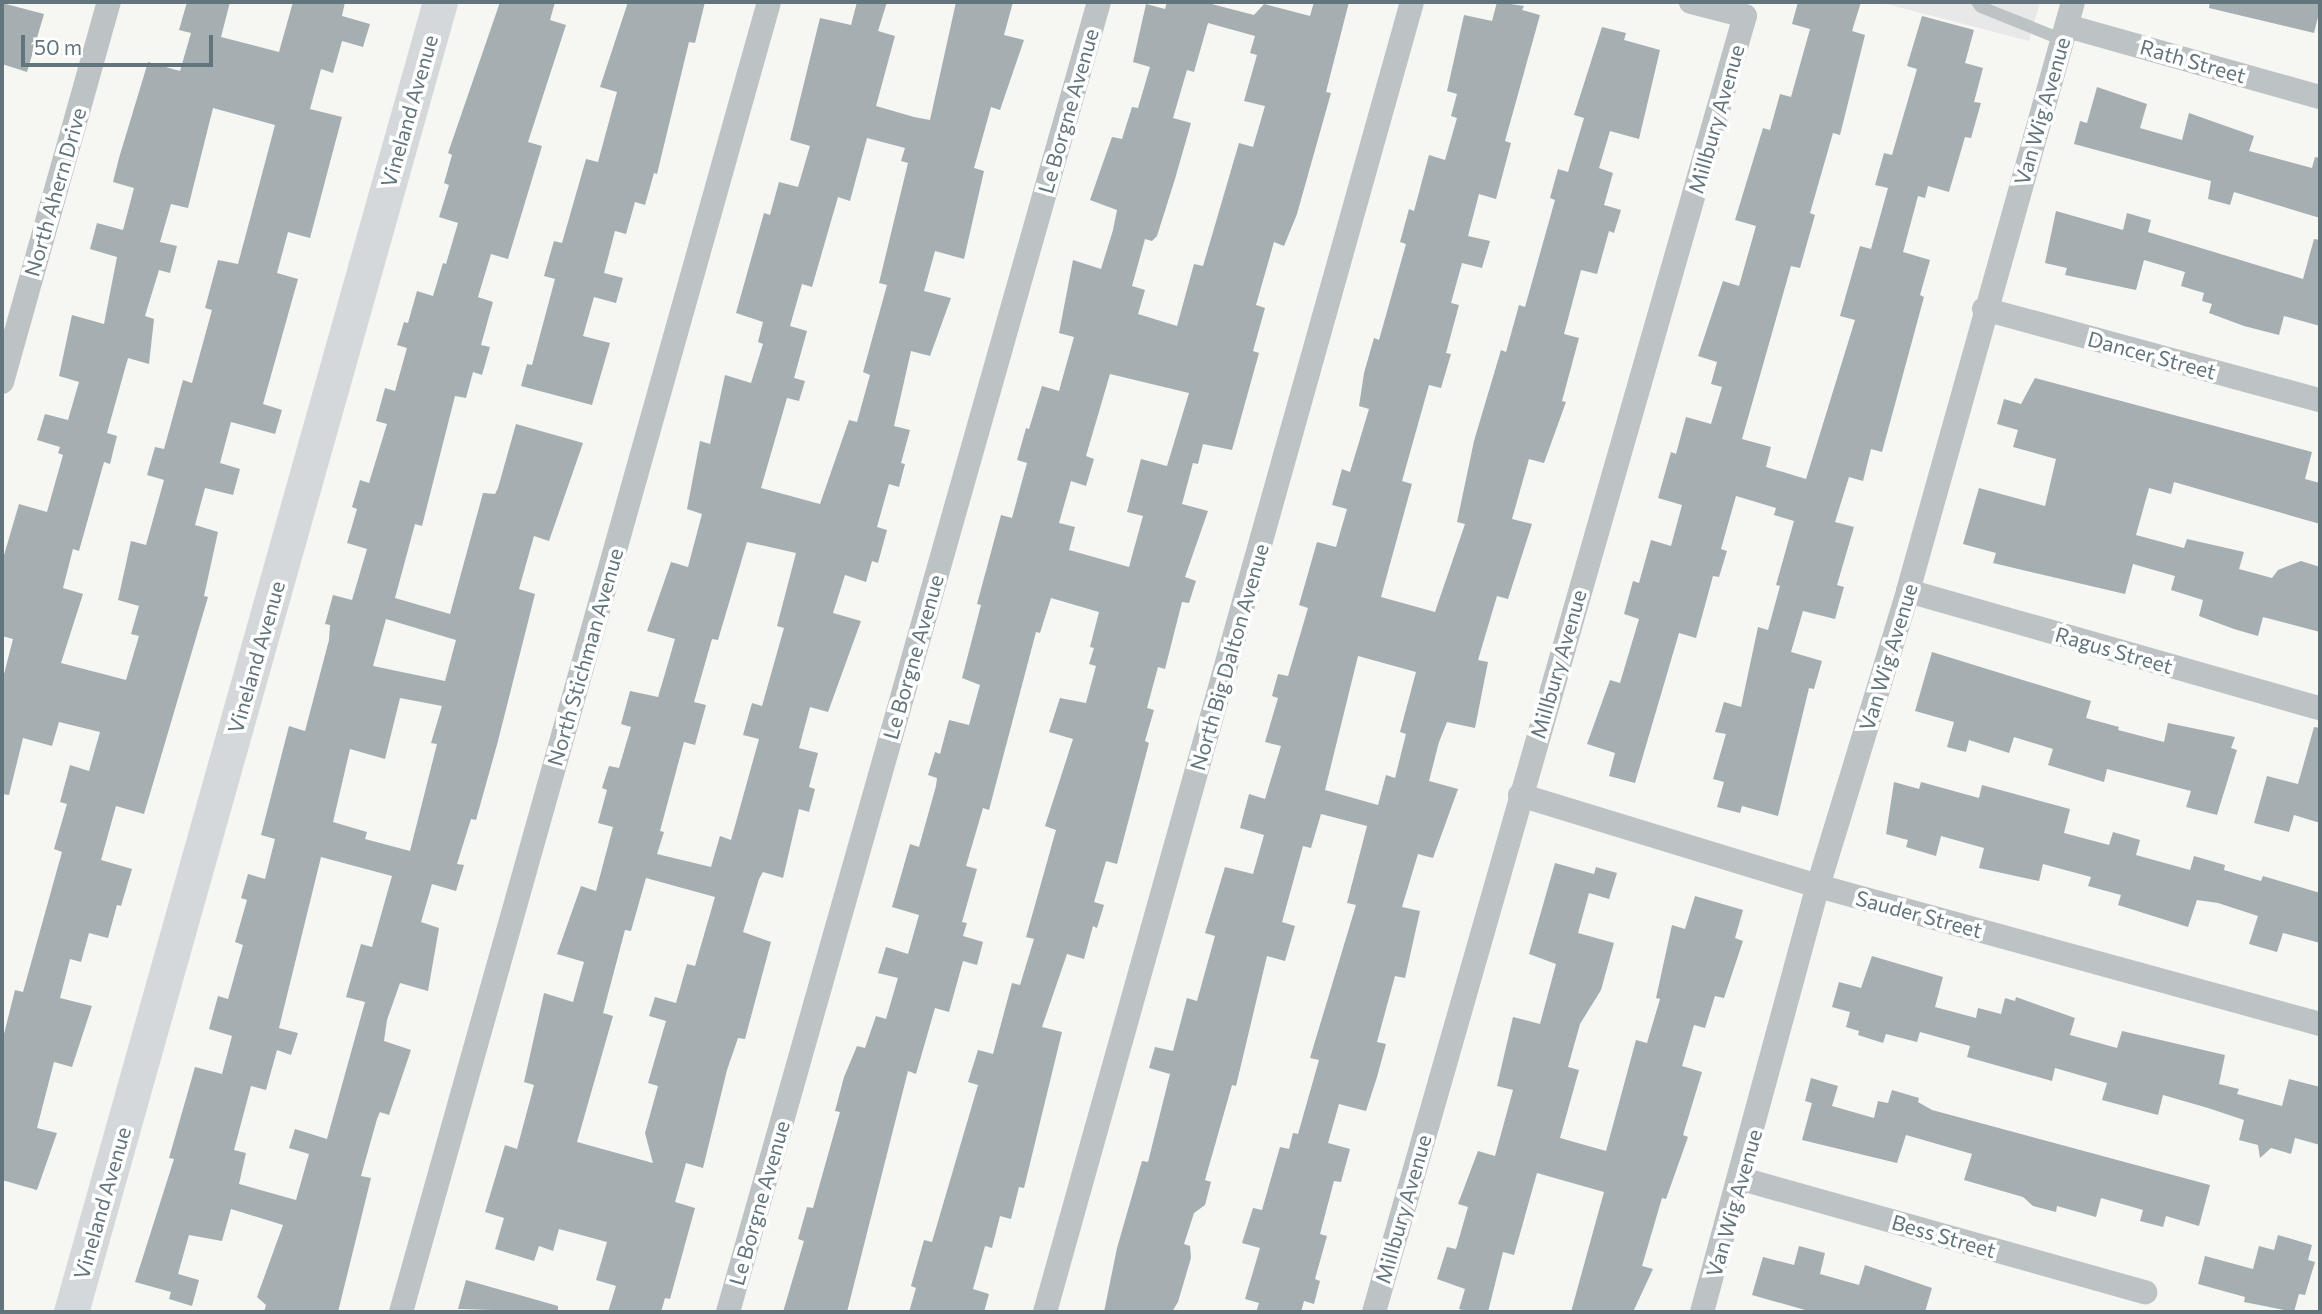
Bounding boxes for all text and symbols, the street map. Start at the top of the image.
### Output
scale bar [24,21,217,65]
street label: Le Borgne Avenue [1032,26,1104,196]
street label: Vineland Avenue [375,32,443,190]
text: 50 m [34,34,82,59]
street label: Van Wig Avenue [2009,34,2075,188]
street label: Rath Street [2137,34,2249,88]
street label: Millbury Avenue [1683,42,1749,196]
street label: North Ahern Drive [19,105,91,279]
street label: Dancer Street [2085,326,2219,384]
street label: North Big Dalton Avenue [1185,541,1273,773]
street label: North Stichman Avenue [542,545,628,769]
street label: Le Borgne Avenue [877,572,949,742]
street label: Vineland Avenue [222,578,290,736]
street label: Van Wig Avenue [1854,580,1922,734]
street label: Millbury Avenue [1525,587,1591,741]
street label: Ragus Street [2052,621,2176,679]
street label: Sauder Street [1853,885,1985,943]
street label: Le Borgne Avenue [723,1118,795,1288]
street label: Vineland Avenue [68,1124,136,1282]
street label: Van Wig Avenue [1701,1126,1767,1280]
street label: Millbury Avenue [1370,1132,1436,1286]
street label: Bess Street [1889,1209,1999,1263]

